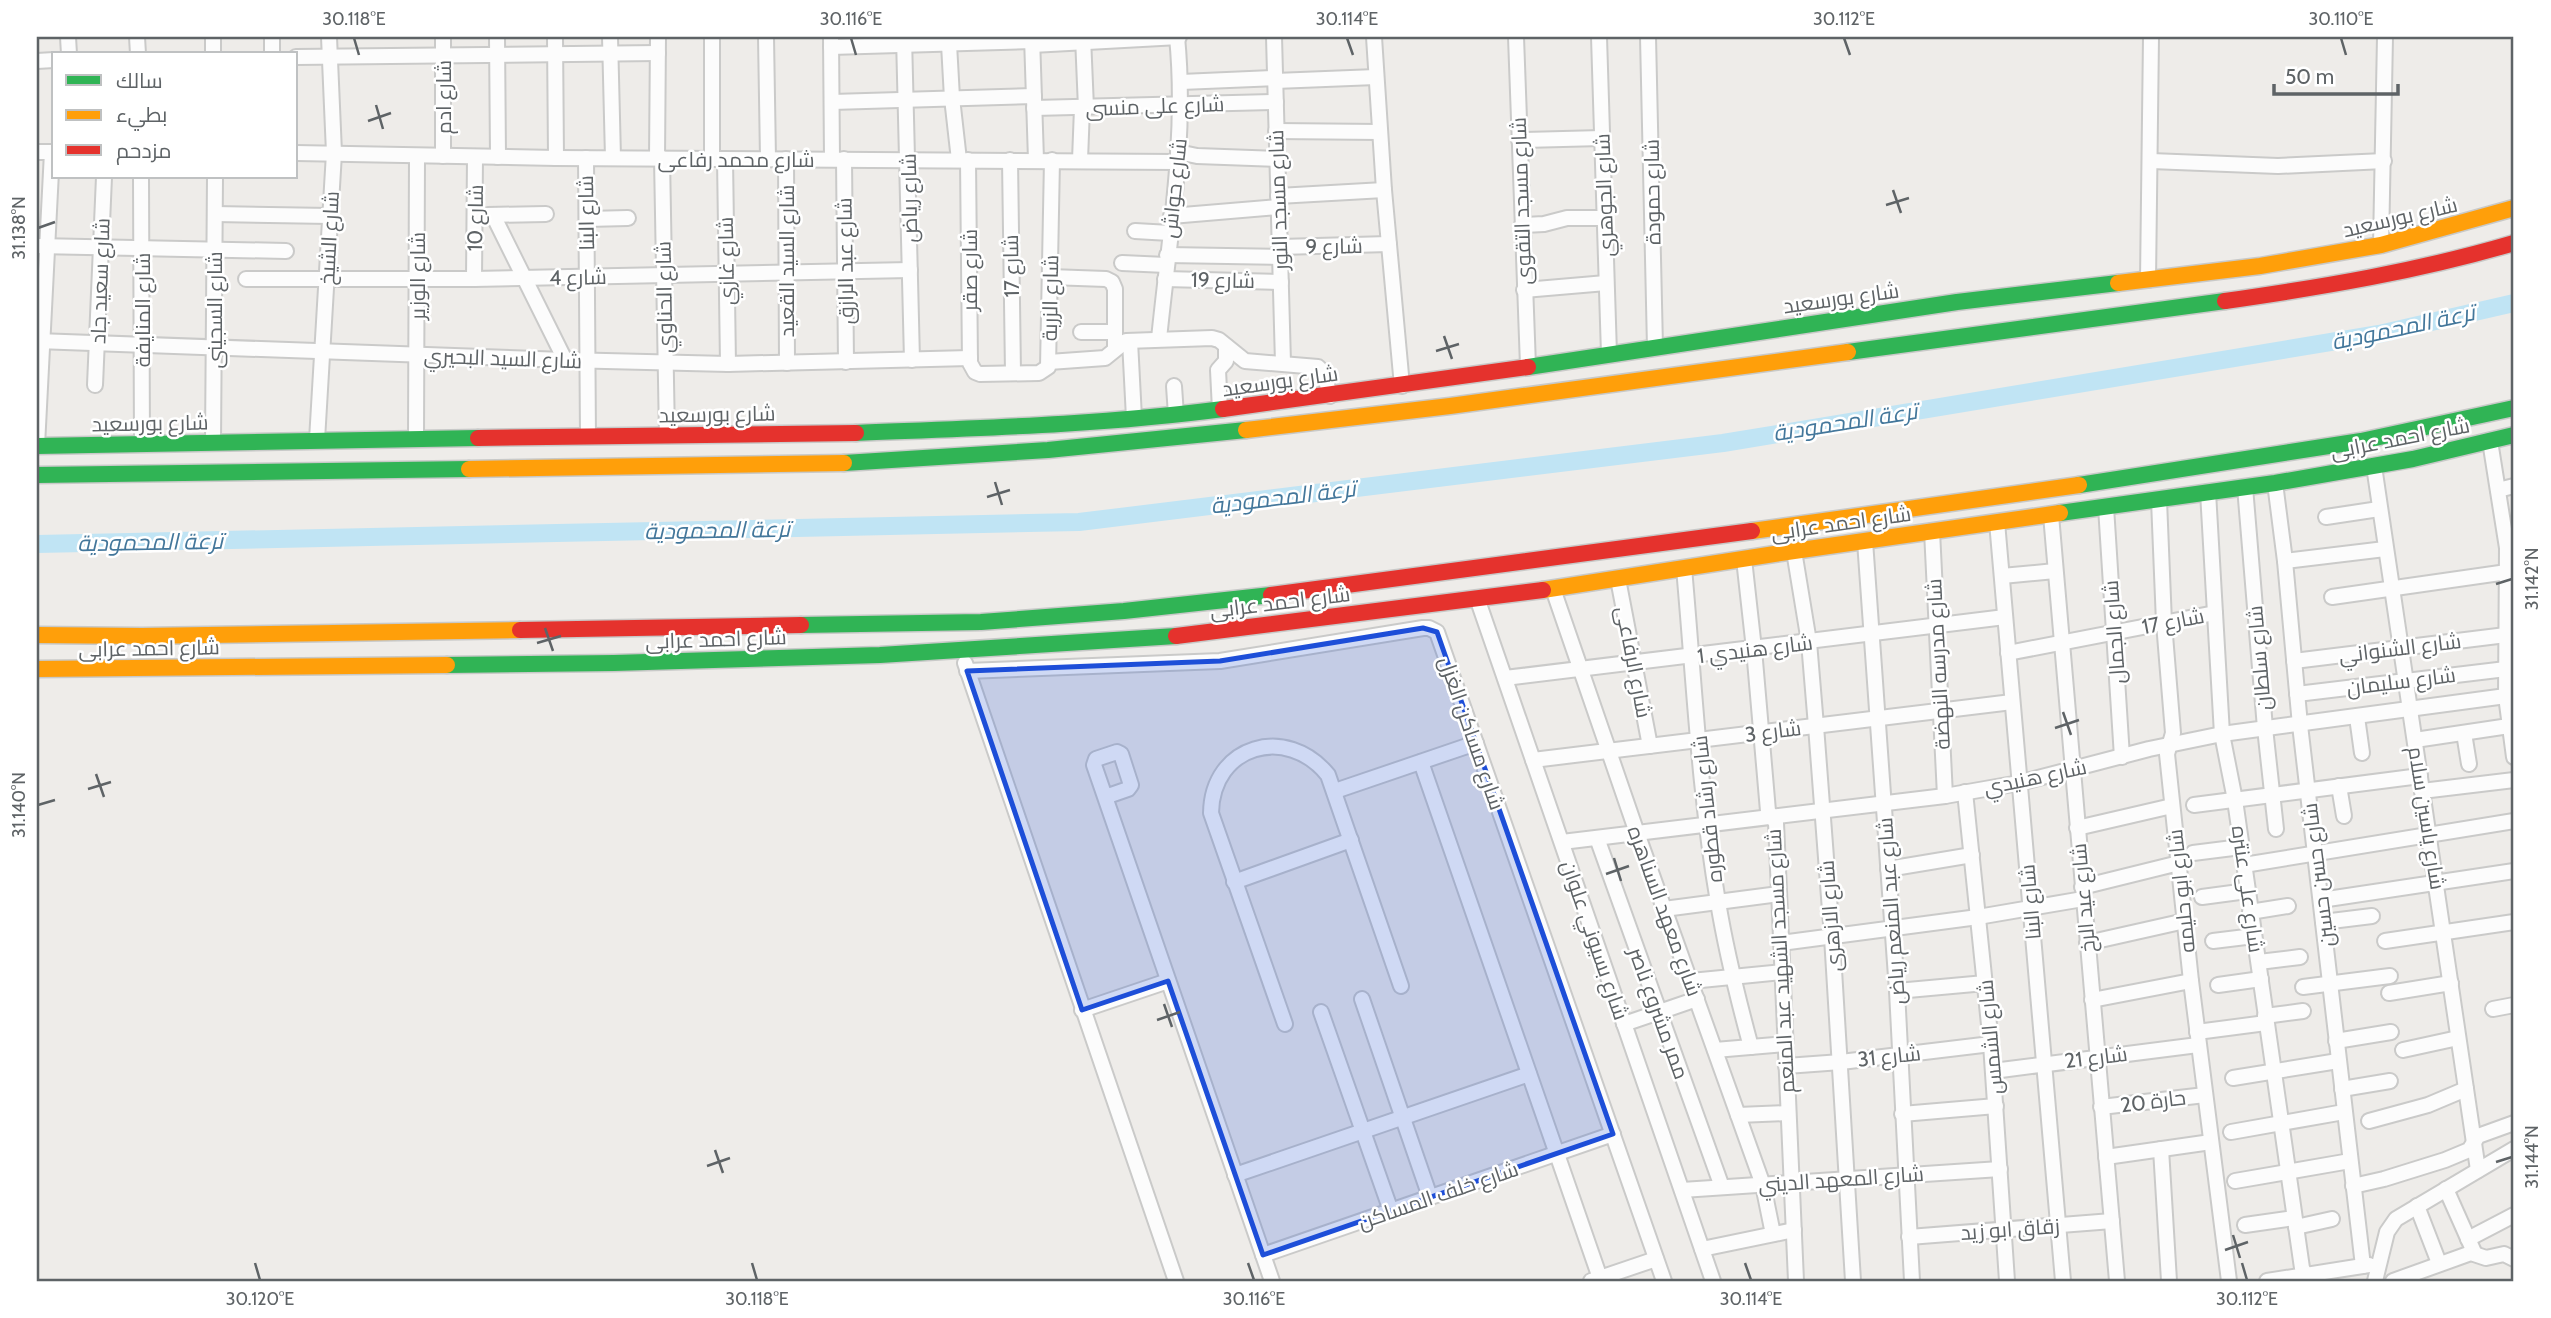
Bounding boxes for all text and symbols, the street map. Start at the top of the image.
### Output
text: 30.118°E [322,8,386,30]
text: 30.116°E [820,8,882,30]
text: 30.114°E [1316,8,1378,30]
text: 30.112°E [1813,8,1875,30]
text: 30.110°E [2309,8,2374,30]
legend [52,52,298,178]
scale bar [2274,52,2399,96]
street label: شارع ادم [431,60,458,134]
text: 50 m [2285,64,2334,89]
text: سالك [116,68,163,93]
street label: شارع على منسى [1085,91,1225,123]
text: بطيء [116,102,167,131]
street label: شارع مسجد التقوى [1506,117,1538,285]
street label: شارع مسجد النور [1263,129,1295,272]
street label: شارع الجوهري [1589,133,1623,257]
street label: شارع حواش [1156,137,1194,239]
text: مزدحم [116,138,171,165]
street label: شارع حمودة [1639,139,1667,245]
street label: شارع محمد رفاعى [657,147,815,174]
street label: شارع رياض [896,153,924,243]
street label: شارع البنا [573,175,601,251]
street label: شارع 10 [462,184,490,252]
street label: شارع السيد القعيد [774,185,801,337]
street label: شارع الشيخ [314,190,346,286]
street label: شارع بورسعيد [2340,192,2460,244]
text: 31.138°N [8,196,30,260]
street label: شارع عبد الرازق [831,197,861,325]
street label: شارع سعيد جاد [85,217,117,345]
street label: شارع غازي [713,217,743,305]
street label: شارع صقر [957,229,984,312]
street label: شارع الوزير [405,232,432,321]
street label: شارع 9 [1305,233,1363,261]
street label: شارع 17 [998,234,1026,298]
street label: شارع الحناوي [651,241,681,353]
street label: شارع السجينى [202,251,229,369]
street label: شارع المنايفة [130,253,157,367]
street label: شارع الزربة [1037,255,1065,341]
street label: شارع 4 [549,264,607,292]
street label: شارع 19 [1191,267,1255,295]
street label: شارع بورسعيد [1781,277,1901,320]
water label: ترعة المحمودية [2329,297,2481,356]
street label: شارع السيد البحيري [423,343,583,377]
street label: شارع بورسعيد [1220,360,1340,403]
water label: ترعة المحمودية [1771,396,1923,447]
street label: شارع بورسعيد [658,400,776,430]
street label: شارع بورسعيد [91,409,209,439]
street label: شارع احمد عرابى [2328,412,2472,466]
water label: ترعة المحمودية [1209,474,1361,520]
street label: شارع احمد عرابى [1769,501,1913,547]
water label: ترعة المحمودية [644,515,794,545]
water label: ترعة المحمودية [77,527,227,557]
text: 31.142°N [2521,548,2543,610]
street label: شارع مدرسه النهضة [1921,578,1957,750]
street label: شارع الجمال [2098,579,2132,685]
street label: شارع احمد عرابى [1208,581,1352,625]
street label: شارع 17 [2140,603,2207,641]
street label: شارع الرفاعى [1609,604,1657,720]
street label: شارع سلطان [2242,604,2278,711]
street label: شارع احمد عرابى [645,624,787,656]
street label: شارع الشنواني [2337,628,2463,672]
street label: شارع هنيدي 1 [1696,630,1815,672]
street label: شارع احمد عرابى [78,634,220,664]
street label: شارع مساكن الغزل [1432,653,1510,814]
street label: شارع سليمان [2345,662,2457,702]
street label: شارع 3 [1743,715,1803,749]
street label: شارع رشاد قطوره [1687,734,1729,884]
street label: شارع ياسين سلام [2401,745,2451,892]
street label: شارع هنيدي [1981,754,2090,804]
text: 31.140°N [8,772,30,838]
street label: شارع حسن حسين [2297,801,2341,948]
street label: شارع عبد المنعم رياض [1872,816,1912,1005]
street label: شارع معهد السناهره [1621,823,1707,1000]
street label: شارع على عنتره [2225,824,2269,954]
street label: شارع مسجد الشهيد عبد المنعم [1761,828,1801,1094]
street label: شارع ابو حليمه [2162,828,2202,954]
street label: شارع عيد الرخ [2066,842,2102,954]
street label: شارع بسيوني علوان [1552,857,1634,1024]
street label: شارع الازهرى [1814,859,1848,973]
street label: شارع البنا [2014,863,2048,941]
street label: ممر مشروع ناصر [1621,943,1694,1083]
street label: شارع الشمس [1973,978,2009,1095]
street label: شارع 31 [1856,1040,1922,1074]
street label: شارع 21 [2063,1041,2129,1075]
street label: حارة 20 [2119,1085,2187,1117]
text: 31.144°N [2521,1125,2543,1189]
street label: شارع خلف المساكن [1354,1156,1522,1236]
street label: شارع المعهد الديني [1757,1161,1925,1201]
street label: زقاق ابو زيد [1960,1213,2061,1246]
text: 30.120°E [226,1288,294,1310]
text: 30.118°E [725,1288,789,1310]
text: 30.116°E [1223,1288,1285,1310]
text: 30.114°E [1720,1288,1782,1310]
text: 30.112°E [2216,1288,2278,1310]

